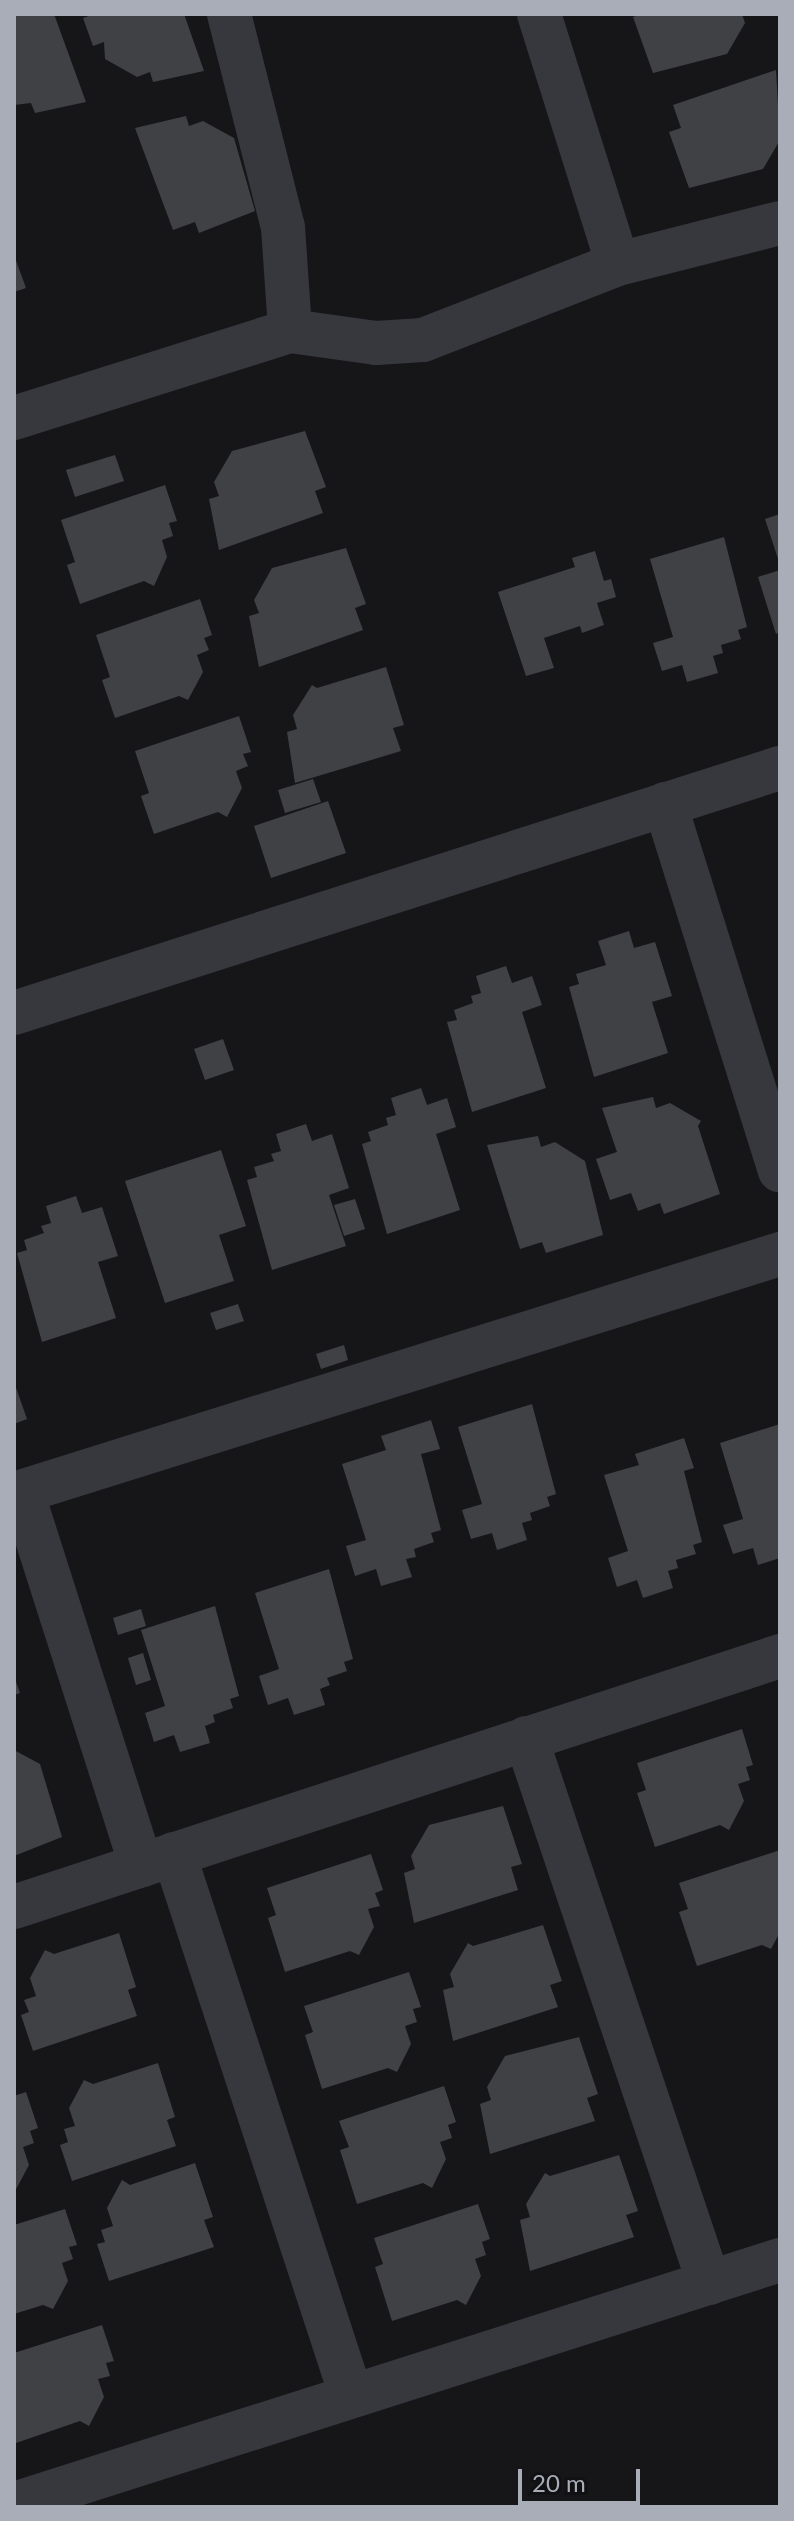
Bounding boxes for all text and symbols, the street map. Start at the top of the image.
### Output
scale bar [522,2453,644,2503]
text: 20 m [532,2468,586,2497]

